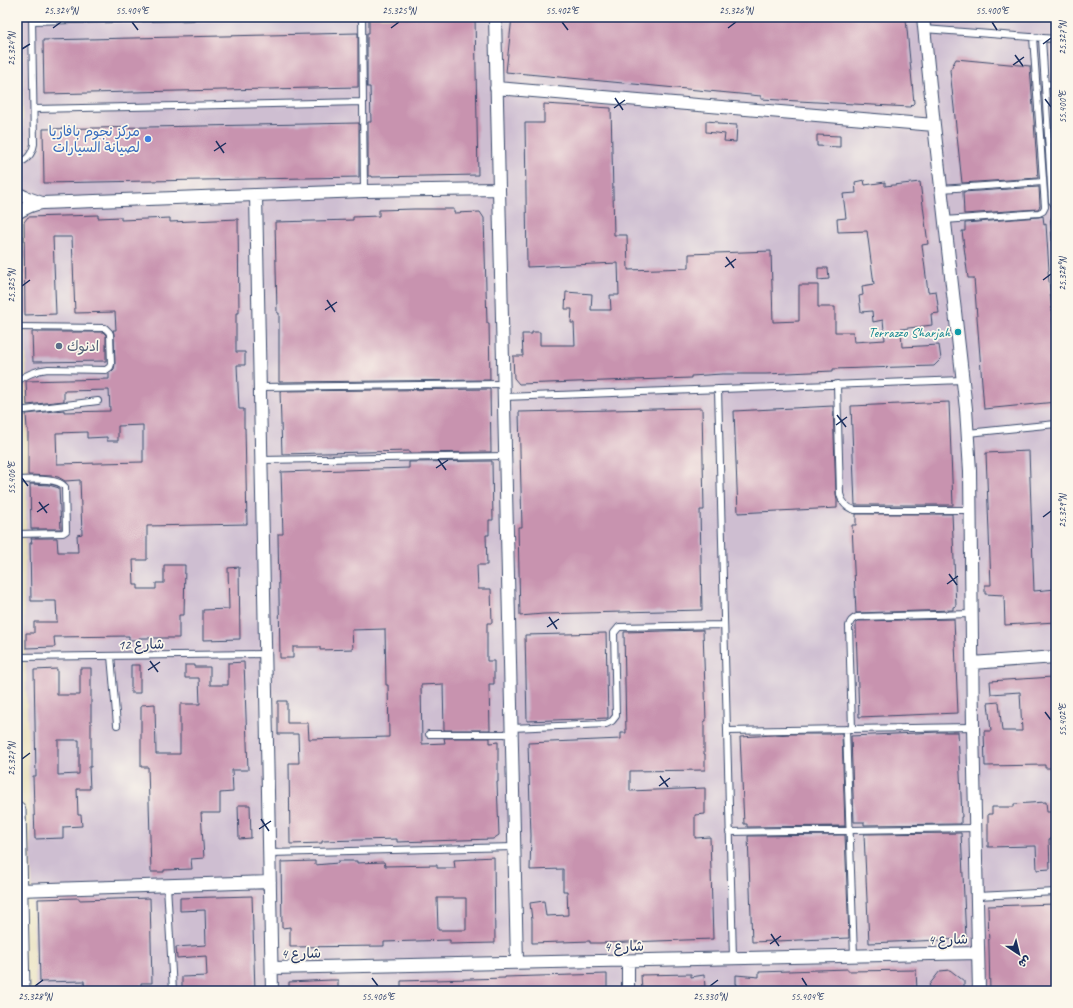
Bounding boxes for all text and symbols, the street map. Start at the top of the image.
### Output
text: 25.324°N [44,4,80,17]
text: 55.404°E [116,4,150,17]
text: 25.325°N [382,4,418,17]
text: 55.402°E [546,4,580,17]
text: 25.326°N [719,4,755,17]
text: 55.400°E [976,4,1010,17]
text: 25.327°N [1056,19,1069,55]
text: 25.324°N [5,30,18,66]
text: 55.400°E [1056,89,1069,123]
place label: مركز نجوم بافاريا لصيانة السيارات [49,123,140,156]
marker: مركز نجوم بافاريا لصيانة السيارات [143,134,153,144]
text: 25.328°N [1056,255,1069,291]
text: 25.325°N [5,267,18,303]
place label: Terrazzo Sharjah [868,324,951,341]
marker: Terrazzo Sharjah [953,327,963,337]
place label: ادنوك [67,338,99,355]
marker: ادنوك [54,341,64,351]
text: 55.406°E [5,460,18,494]
text: 25.329°N [1056,492,1069,528]
street label: شارع 12 [118,636,164,654]
text: 55.402°E [1056,702,1069,736]
text: 25.327°N [5,740,18,776]
street label: شارع 4 [928,931,968,949]
north arrow [999,934,1039,974]
street label: شارع 4 [604,938,644,956]
street label: شارع 4 [281,945,321,963]
text: ش [1016,953,1034,971]
text: 25.328°N [18,990,54,1003]
text: 55.406°E [362,990,396,1003]
text: 25.330°N [693,990,729,1003]
text: 55.404°E [791,990,825,1003]

